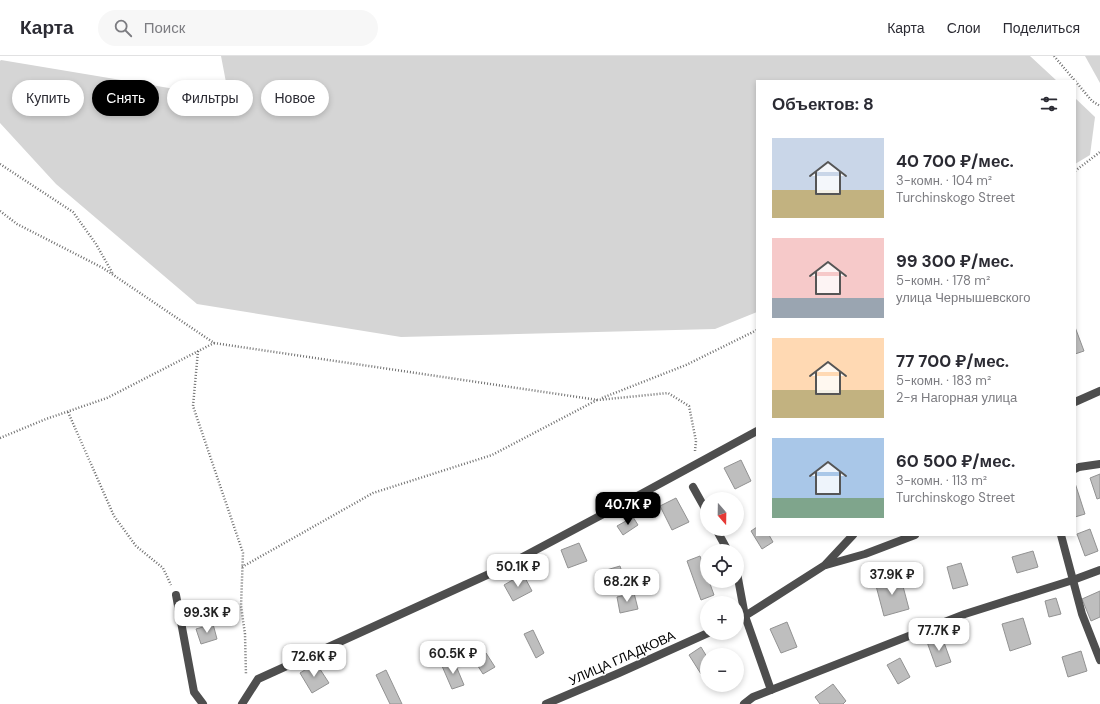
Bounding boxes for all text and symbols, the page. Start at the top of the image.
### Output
search box [98,10,378,46]
text: Карта [20,15,74,40]
icon: search [112,17,134,39]
text: Поиск [144,18,185,38]
text: Карта [887,19,925,37]
text: Слои [947,19,981,37]
text: Поделиться [1003,19,1080,37]
chip: Купить [12,80,84,116]
chip: Снять [92,80,159,116]
chip: Фильтры [167,80,253,116]
chip: Новое [261,80,329,116]
text: Объектов: 8 [772,93,874,115]
icon: filters [1038,93,1060,115]
text: 40 700 ₽/мес. [896,150,1014,172]
icon: home [804,154,852,202]
text: 3-комн. · 104 m² [896,172,992,189]
text: Turchinskogo Street [896,189,1015,206]
text: 99 300 ₽/мес. [896,250,1014,272]
icon: home [804,254,852,302]
text: 5-комн. · 178 m² [896,272,990,289]
text: улица Чернышевского [896,289,1031,306]
text: 77 700 ₽/мес. [896,350,1009,372]
icon: home [804,354,852,402]
text: 5-комн. · 183 m² [896,372,991,389]
text: 2-я Нагорная улица [896,389,1017,406]
text: 60 500 ₽/мес. [896,450,1015,472]
icon: home [804,454,852,502]
text: 3-комн. · 113 m² [896,472,987,489]
text: Turchinskogo Street [896,489,1015,506]
pin: 40.7K ₽ [591,492,665,526]
north arrow [700,492,744,536]
map controls [700,492,744,692]
text: 40.7K ₽ [605,496,652,513]
button: locate [700,544,744,588]
pin: 50.1K ₽ [481,554,555,588]
text: 50.1K ₽ [496,558,540,575]
pin: 37.9K ₽ [855,562,929,596]
text: 37.9K ₽ [869,566,915,583]
pin: 68.2K ₽ [590,569,664,603]
text: 68.2K ₽ [603,573,651,590]
button: + [700,596,744,640]
pin: 99.3K ₽ [170,600,244,634]
text: 99.3K ₽ [183,604,231,621]
pin: 77.7K ₽ [902,618,976,652]
text: 77.7K ₽ [917,622,961,639]
street label: УЛИЦА ГЛАДКОВА [566,627,678,689]
pin: 60.5K ₽ [416,641,490,675]
pin: 72.6K ₽ [277,644,351,678]
text: 60.5K ₽ [429,645,477,662]
text: 72.6K ₽ [291,648,337,665]
button: − [700,648,744,692]

